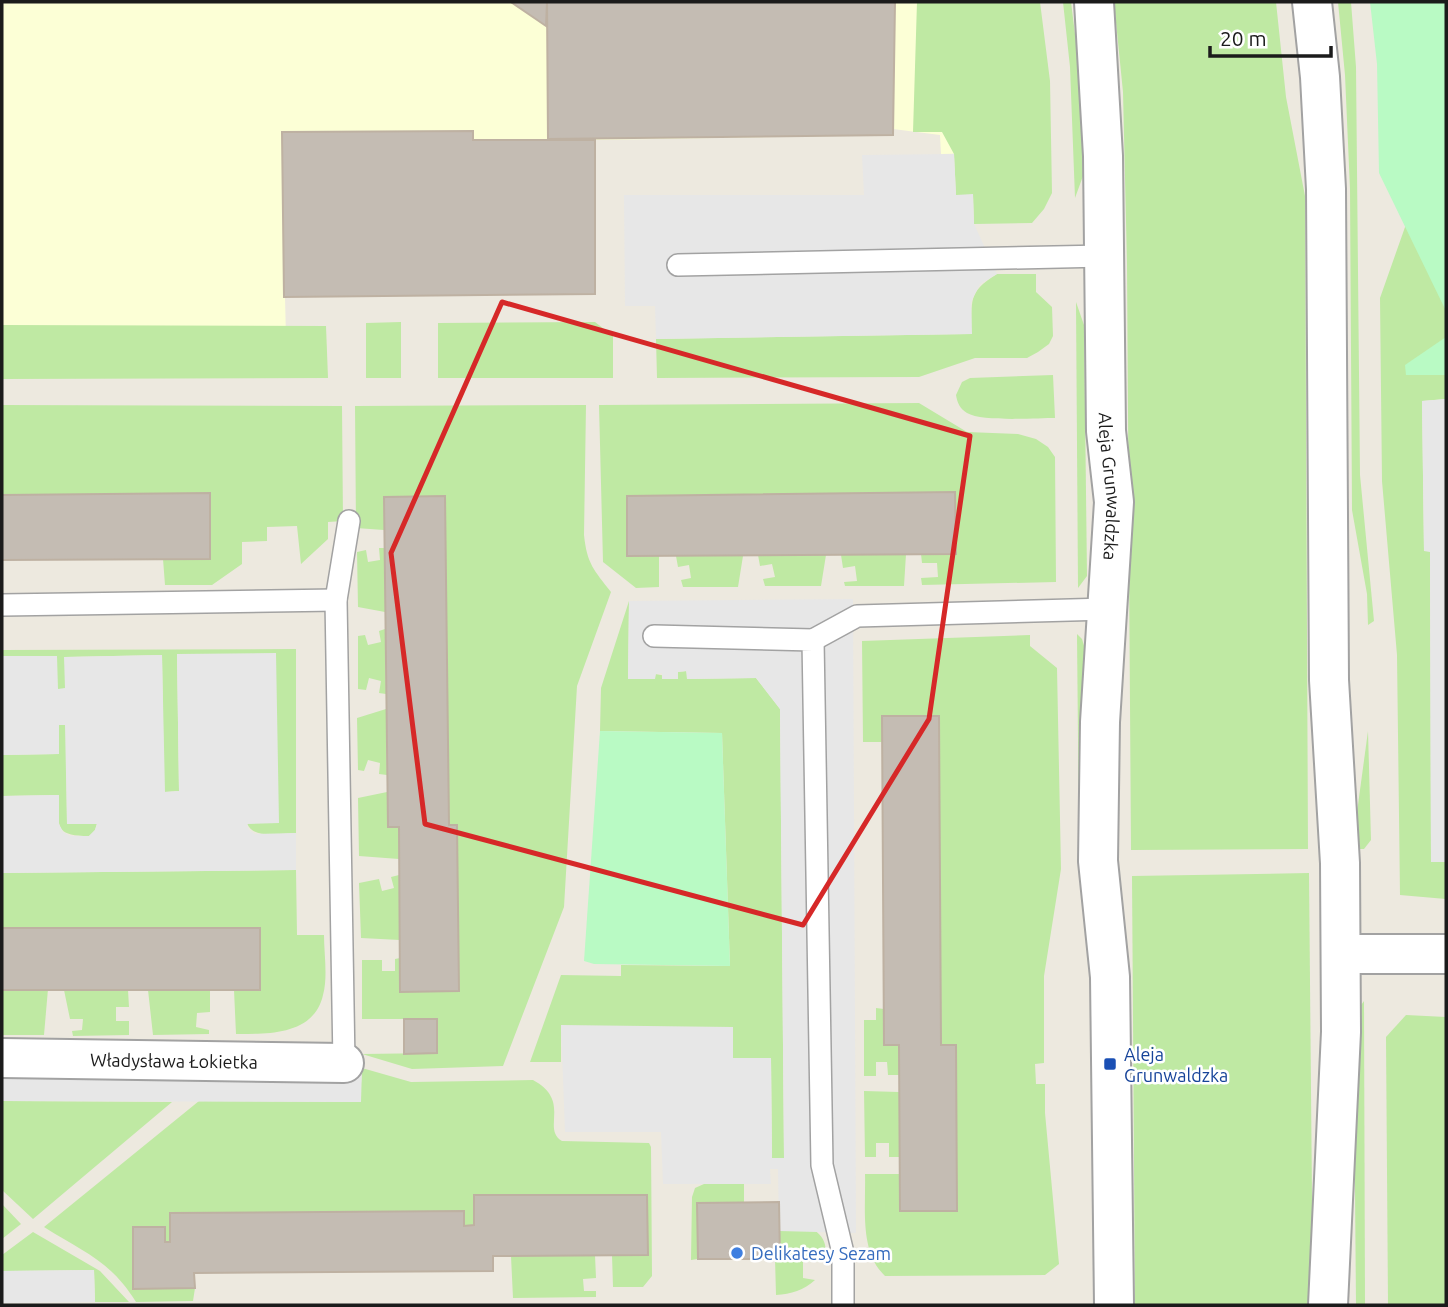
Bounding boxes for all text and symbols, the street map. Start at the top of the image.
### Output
scale bar [1210,14,1331,58]
text: 20 m [1220,26,1267,50]
street label: Aleja Grunwaldzka [1096,412,1124,561]
place label: Aleja Grunwaldzka [1124,1044,1228,1085]
street label: Władysława Łokietka [90,1049,258,1072]
marker: Aleja Grunwaldzka [1102,1056,1118,1072]
place label: Delikatesy Sezam [751,1243,891,1263]
marker: Delikatesy Sezam [729,1245,745,1261]

